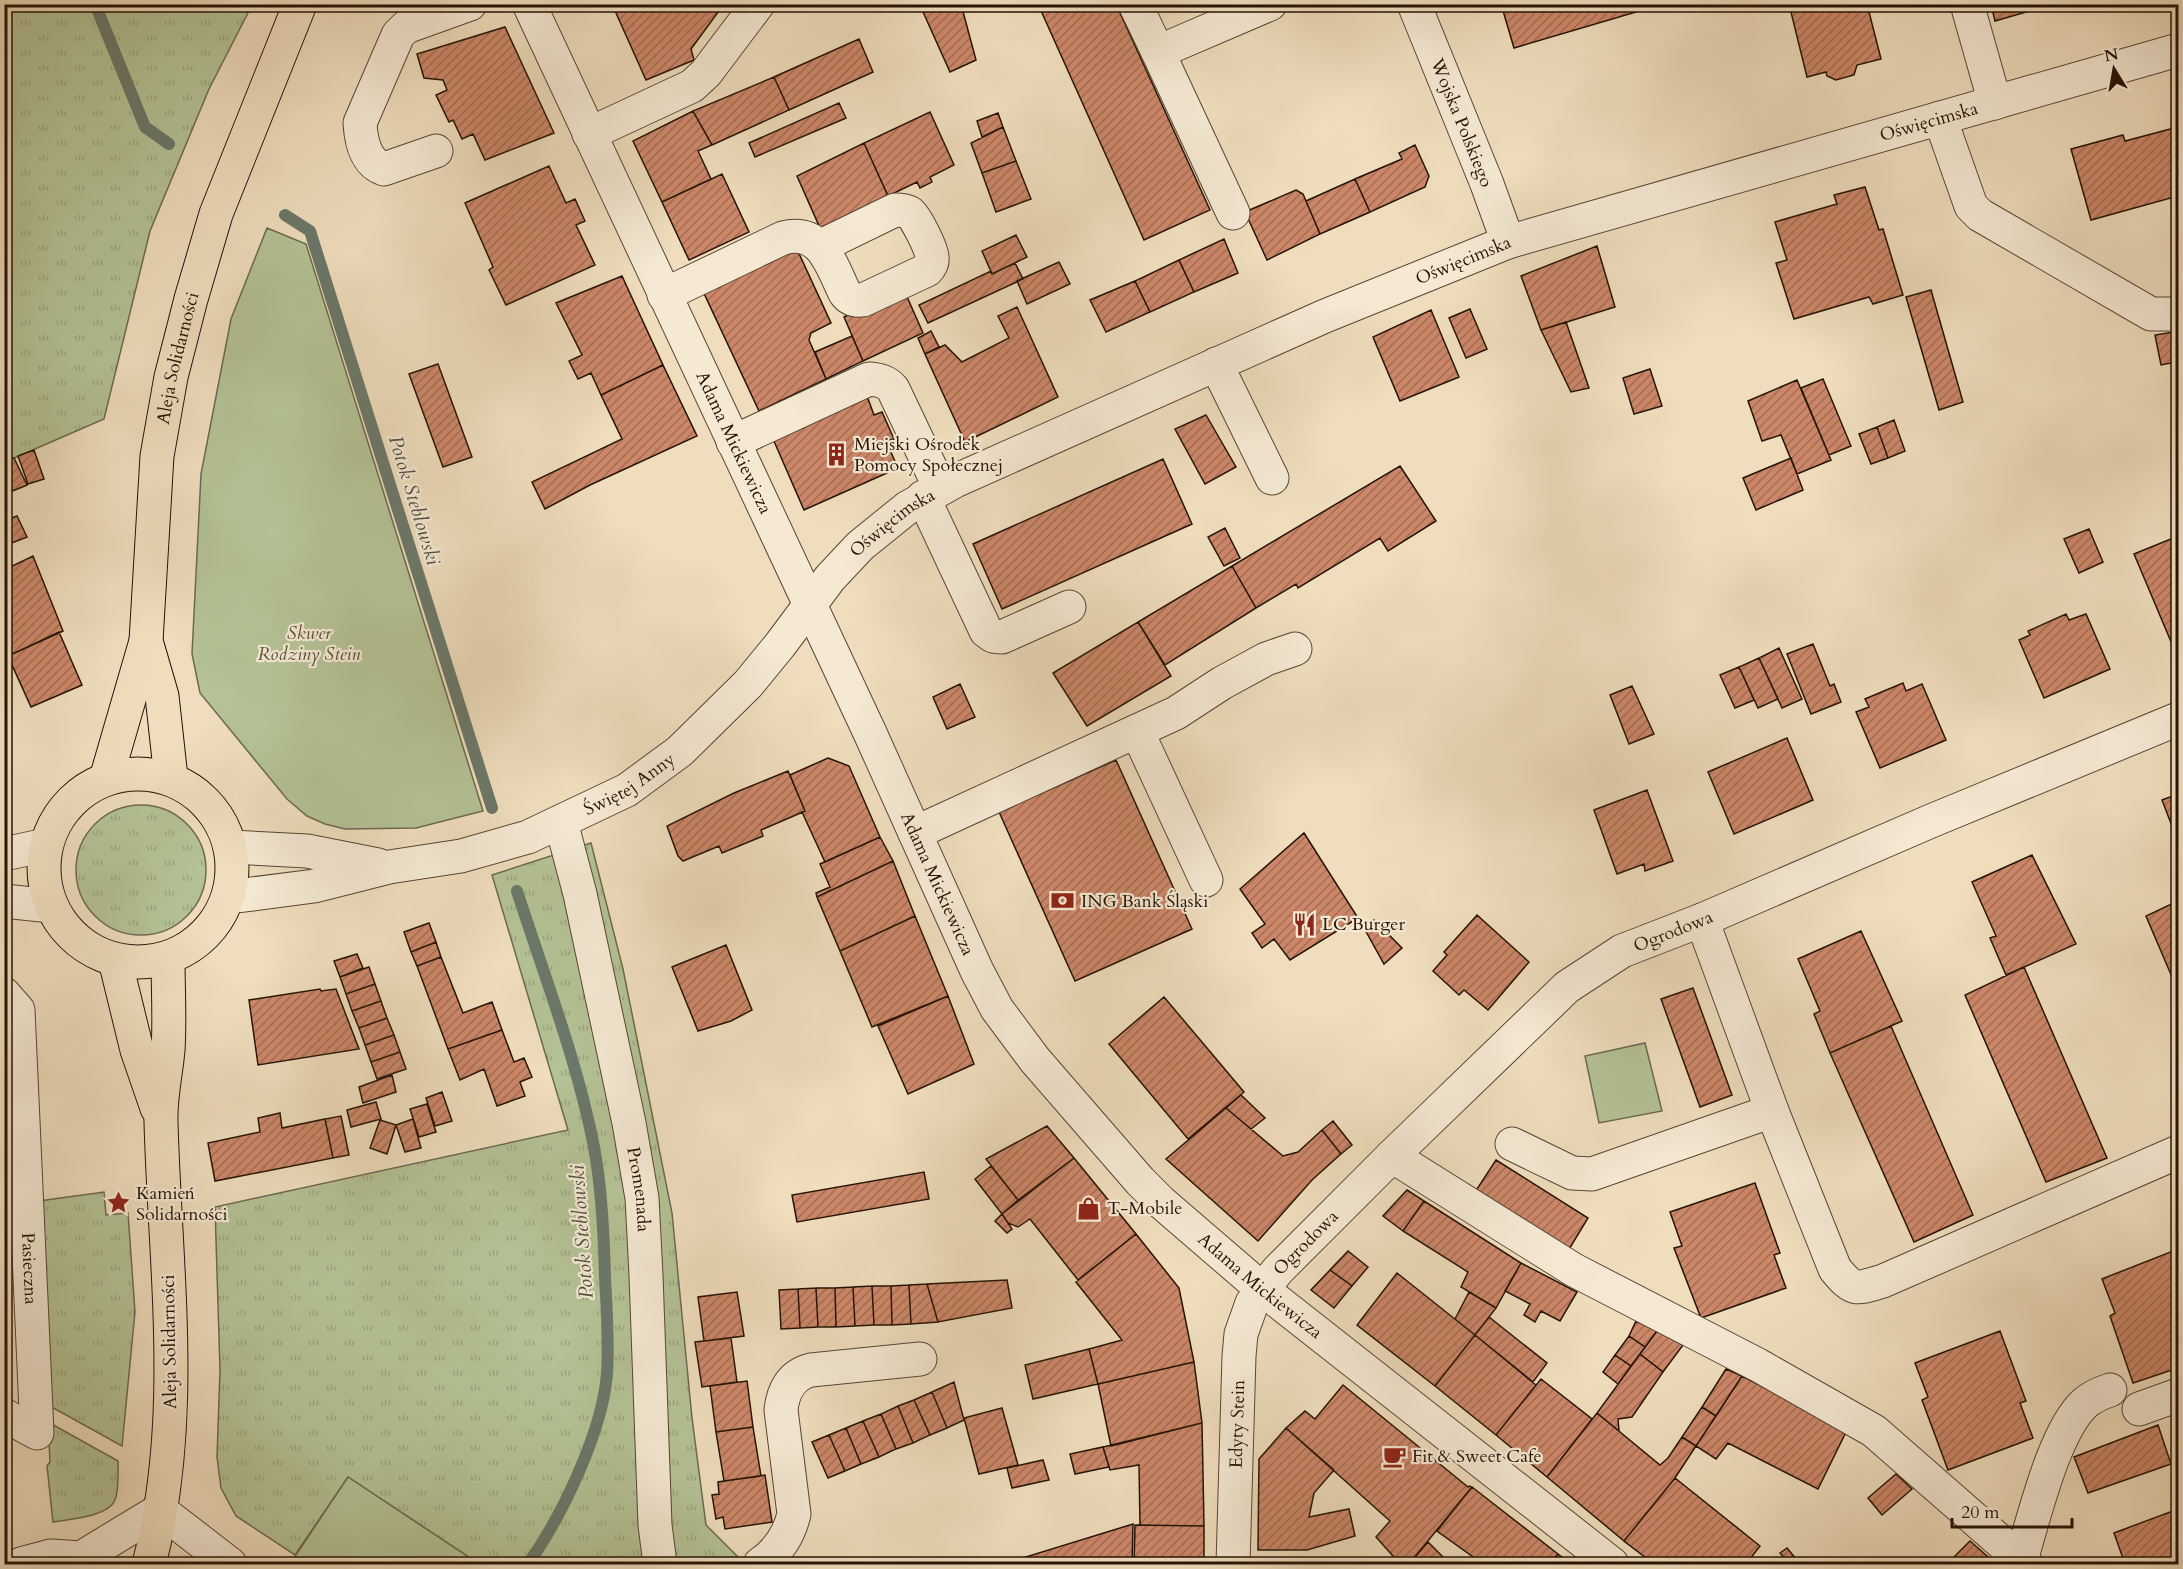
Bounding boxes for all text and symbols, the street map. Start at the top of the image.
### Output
north arrow [2084,39,2144,99]
text: N [2102,43,2120,67]
street label: Wojska Polskiego [1424,54,1499,191]
street label: Oświęcimska [1877,96,1981,148]
street label: Oświęcimska [1412,230,1515,291]
street label: Aleja Solidarności [151,289,205,426]
street label: Adama Mickiewicza [690,367,778,518]
water label: Potok Steblowski [382,432,447,569]
place label: Miejski Ośrodek Pomocy Społecznej [854,432,1003,478]
building icon: Miejski Ośrodek Pomocy Społecznej [823,441,849,467]
street label: Oświęcimska [844,483,940,563]
park label: Skwer Rodziny Stein [258,621,360,667]
street label: Świętej Anny [580,747,681,822]
street label: Adama Mickiewicza [894,808,980,960]
bank icon: ING Bank Śląski [1050,888,1076,914]
place label: ING Bank Śląski [1081,889,1208,914]
street label: Ogrodowa [1630,905,1717,958]
restaurant icon: LC Burger [1291,911,1317,937]
place label: LC Burger [1322,912,1405,937]
street label: Promenada [620,1145,656,1233]
water label: Potok Steblowski [563,1164,600,1300]
place label: Kamień Solidarności [136,1181,228,1227]
place icon: Kamień Solidarności [105,1190,131,1216]
shop icon: T-Mobile [1076,1195,1102,1221]
place label: T-Mobile [1107,1196,1182,1221]
street label: Ogrodowa [1268,1204,1344,1281]
street label: Adama Mickiewicza [1192,1227,1328,1345]
street label: Pasieczna [15,1232,43,1305]
street label: Aleja Solidarności [156,1274,183,1410]
street label: Edyty Stein [1224,1379,1251,1469]
cafe icon: Fit & Sweet Cafe [1381,1443,1407,1469]
place label: Fit & Sweet Cafe [1412,1444,1542,1469]
scale bar [1952,1491,2072,1529]
text: 20 m [1961,1500,2000,1525]

